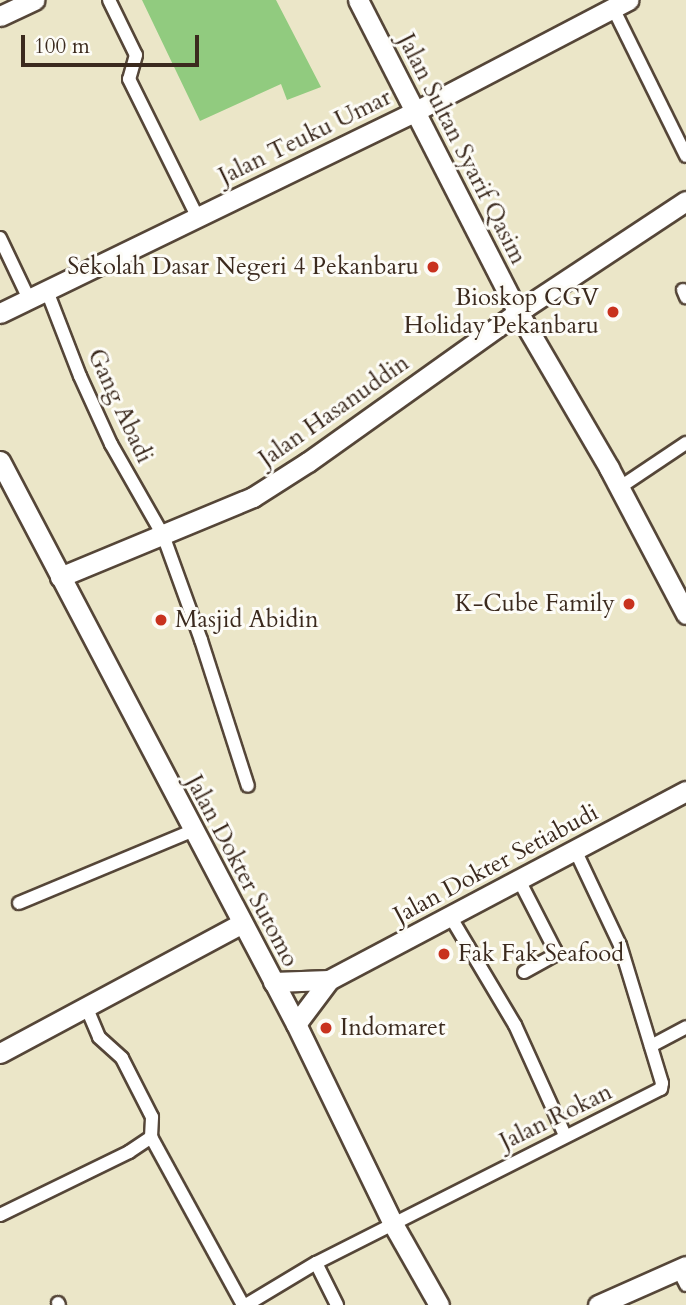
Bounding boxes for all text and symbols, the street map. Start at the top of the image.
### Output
scale bar [24,21,203,65]
street label: Jalan Sultan Syarif Qasim [391,29,533,269]
text: 100 m [34,32,90,61]
street label: Jalan Teuku Umar [214,83,396,191]
place label: Sekolah Dasar Negeri 4 Pekanbaru [67,253,419,281]
marker: Sekolah Dasar Negeri 4 Pekanbaru [425,259,441,275]
place label: Bioskop CGV Holiday Pekanbaru [404,284,599,340]
marker: Bioskop CGV Holiday Pekanbaru [605,304,621,320]
street label: Gang Abadi [81,344,159,468]
street label: Jalan Hasanuddin [253,349,415,473]
place label: K-Cube Family [455,590,615,618]
marker: K-Cube Family [621,596,637,612]
place label: Masjid Abidin [175,606,319,634]
marker: Masjid Abidin [153,612,169,628]
street label: Jalan Dokter Sutomo [179,770,305,972]
street label: Jalan Dokter Setiabudi [389,798,603,930]
place label: Fak Fak Seafood [458,940,624,968]
marker: Fak Fak Seafood [436,946,452,962]
place label: Indomaret [340,1014,445,1042]
marker: Indomaret [318,1020,334,1036]
street label: Jalan Rokan [495,1077,617,1157]

